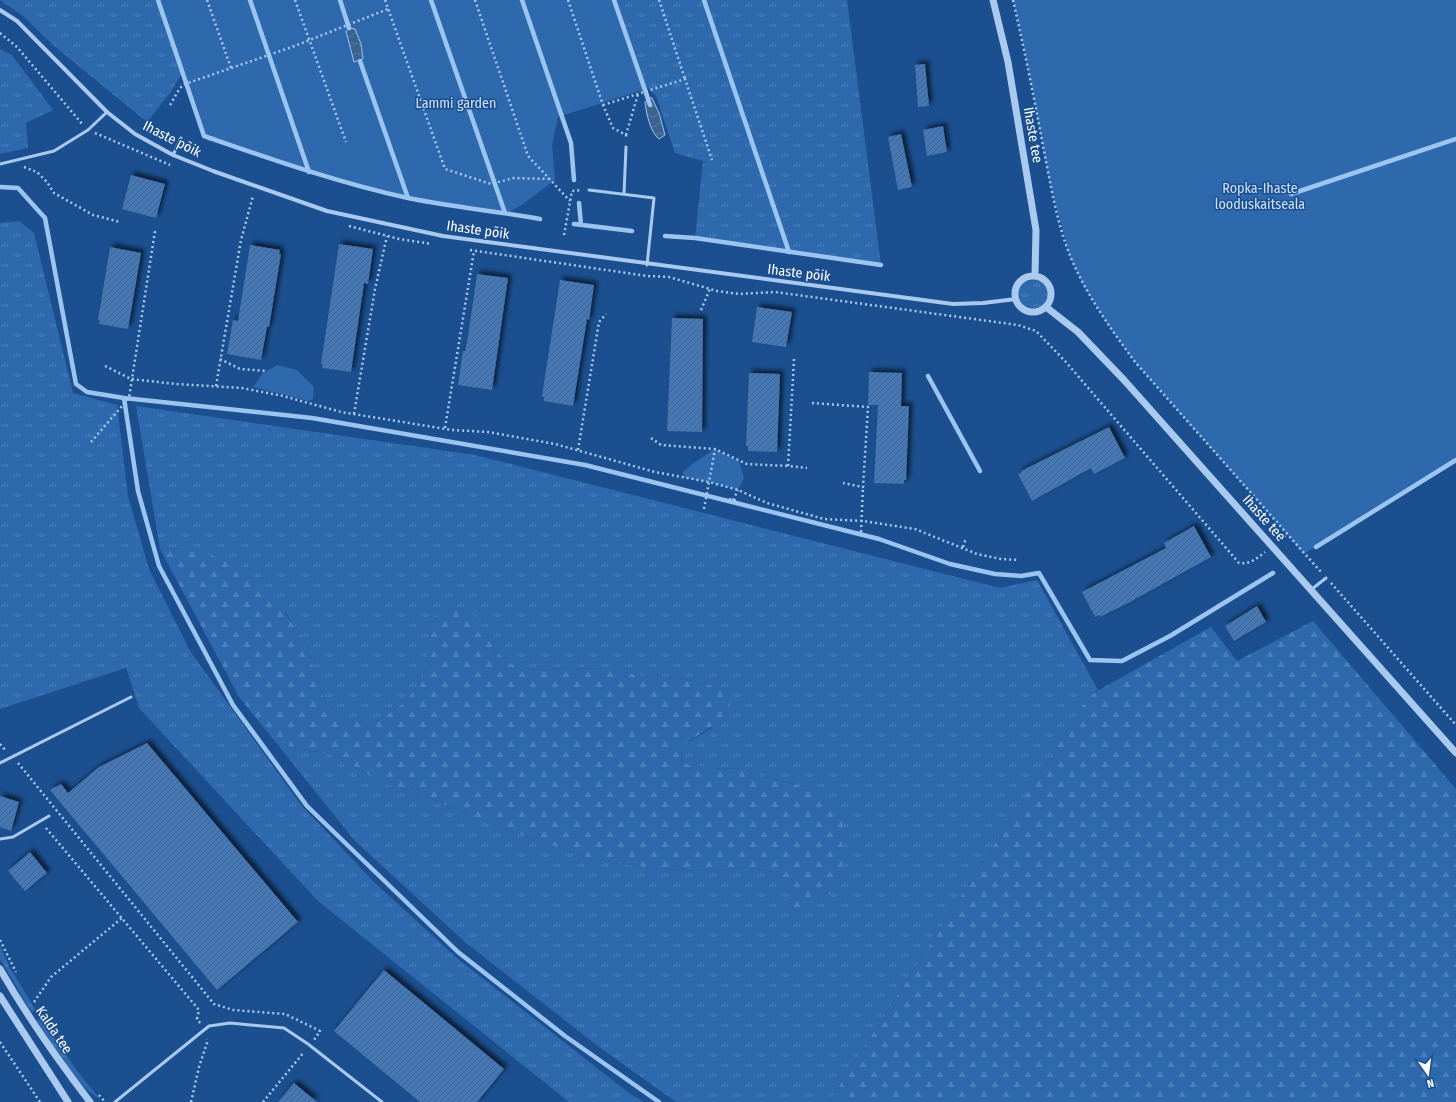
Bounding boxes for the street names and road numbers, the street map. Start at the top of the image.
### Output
street label: Ihaste tee [1020,106,1046,164]
street label: Ihaste põik [140,117,204,161]
street label: Ihaste põik [446,217,511,243]
street label: Ihaste põik [767,261,832,285]
street label: Ihaste tee [1239,491,1289,545]
street label: Kalda tee [32,1003,76,1057]

